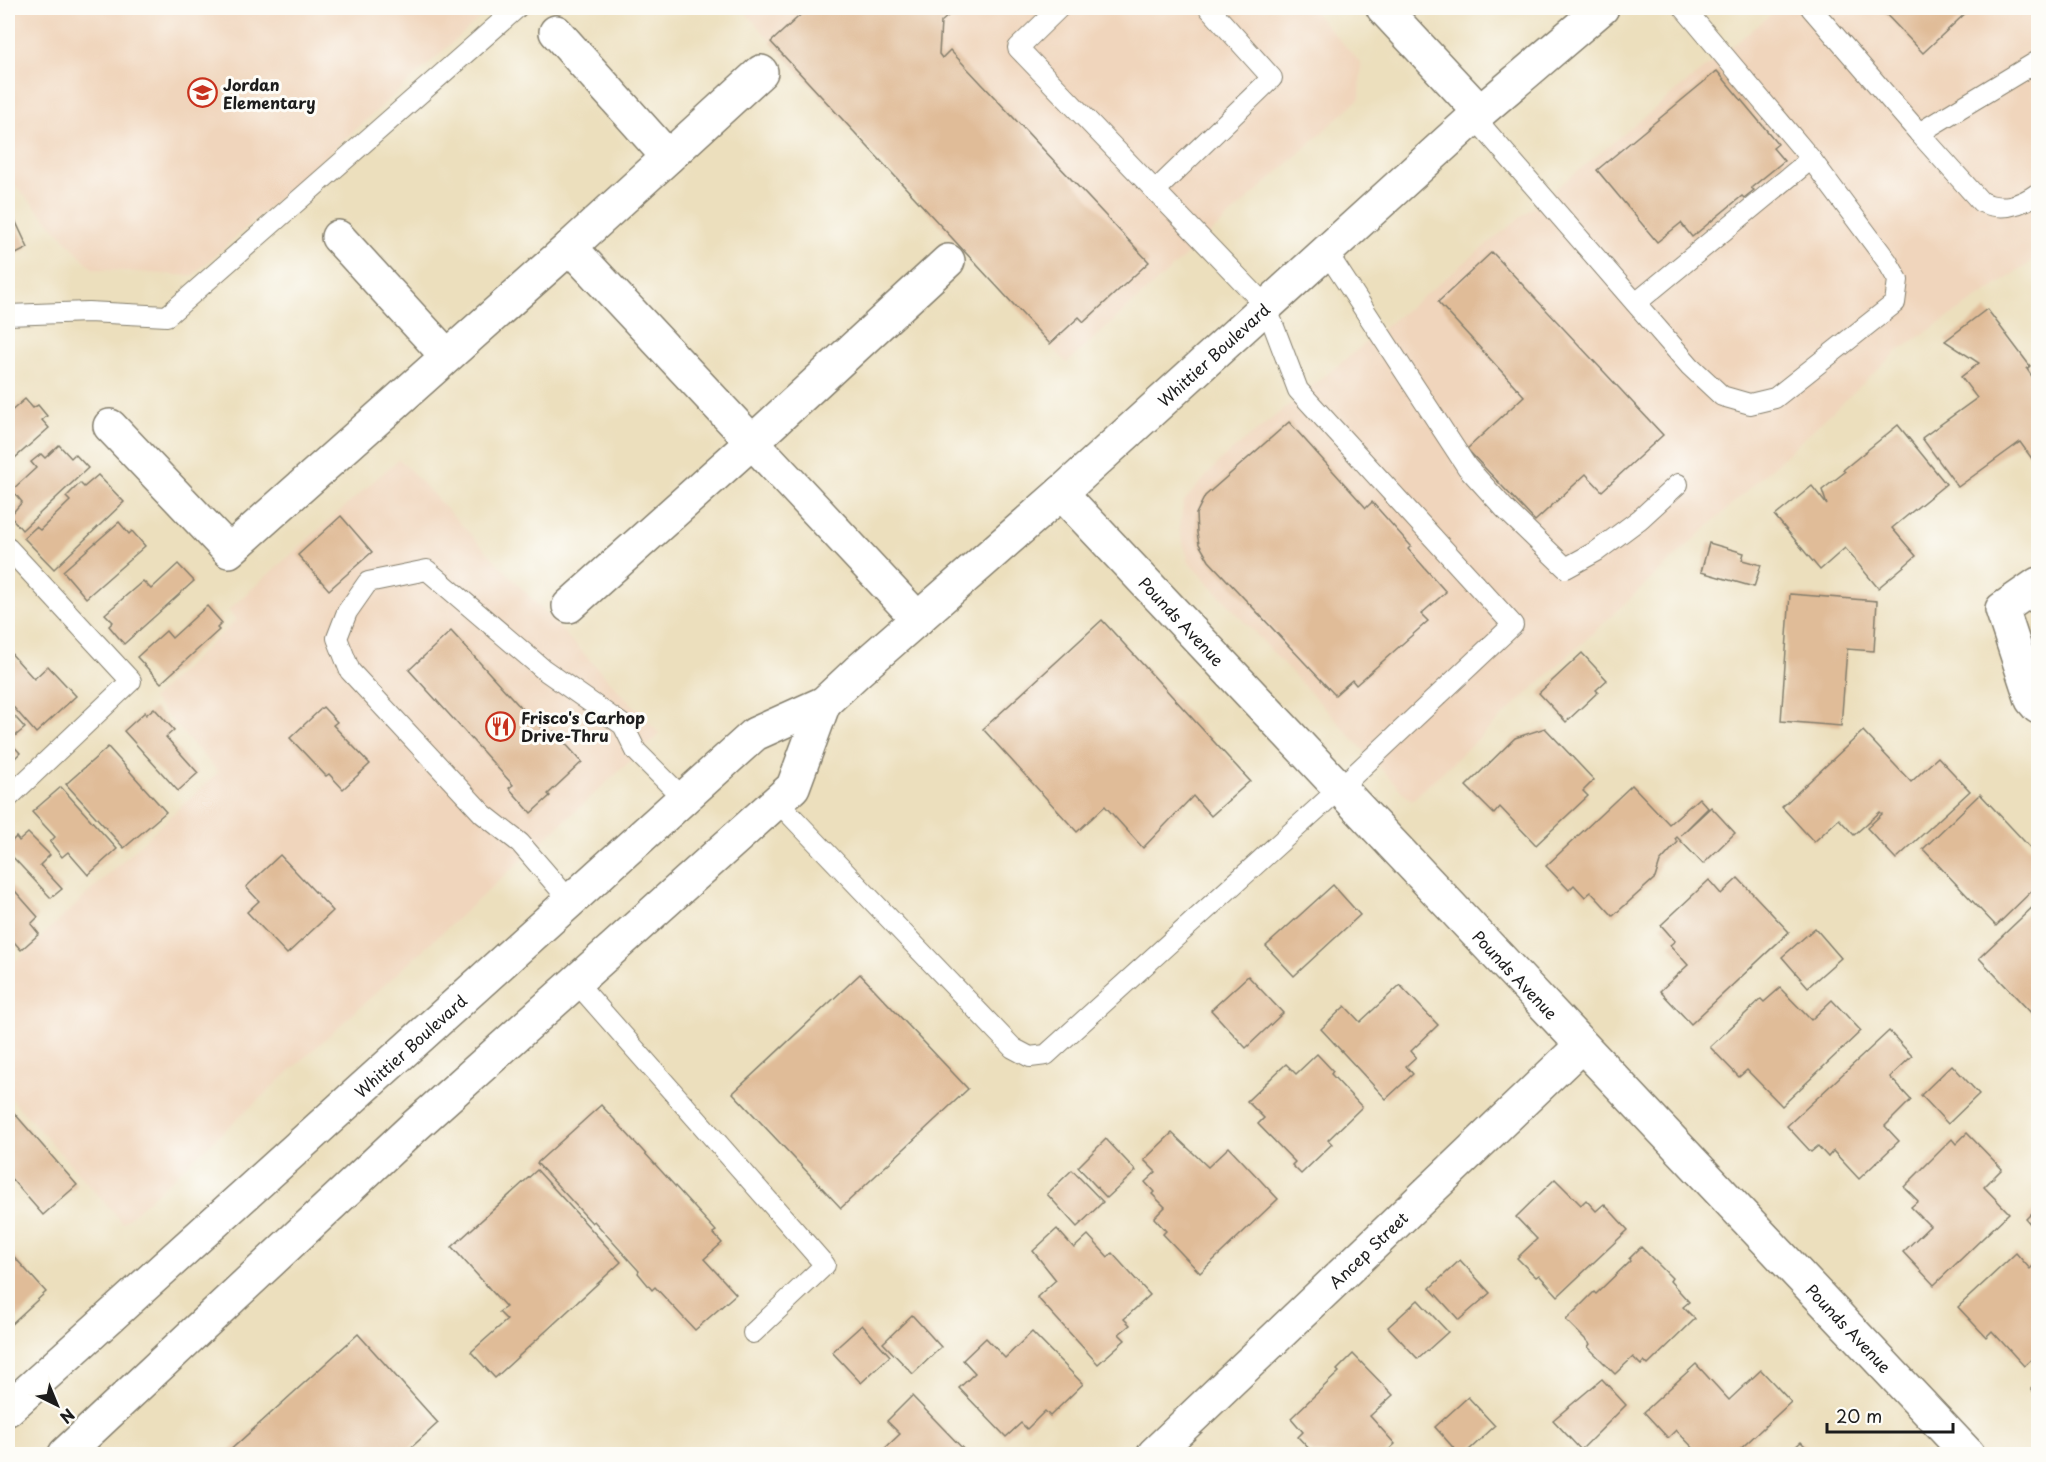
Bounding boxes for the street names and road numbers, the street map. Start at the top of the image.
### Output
street label: Whittier Boulevard [1152,297,1275,412]
street label: Pounds Avenue [1134,571,1230,671]
street label: Pounds Avenue [1467,924,1564,1025]
street label: Whittier Boulevard [349,988,472,1103]
street label: Ancep Street [1323,1205,1413,1293]
street label: Pounds Avenue [1801,1278,1897,1378]

